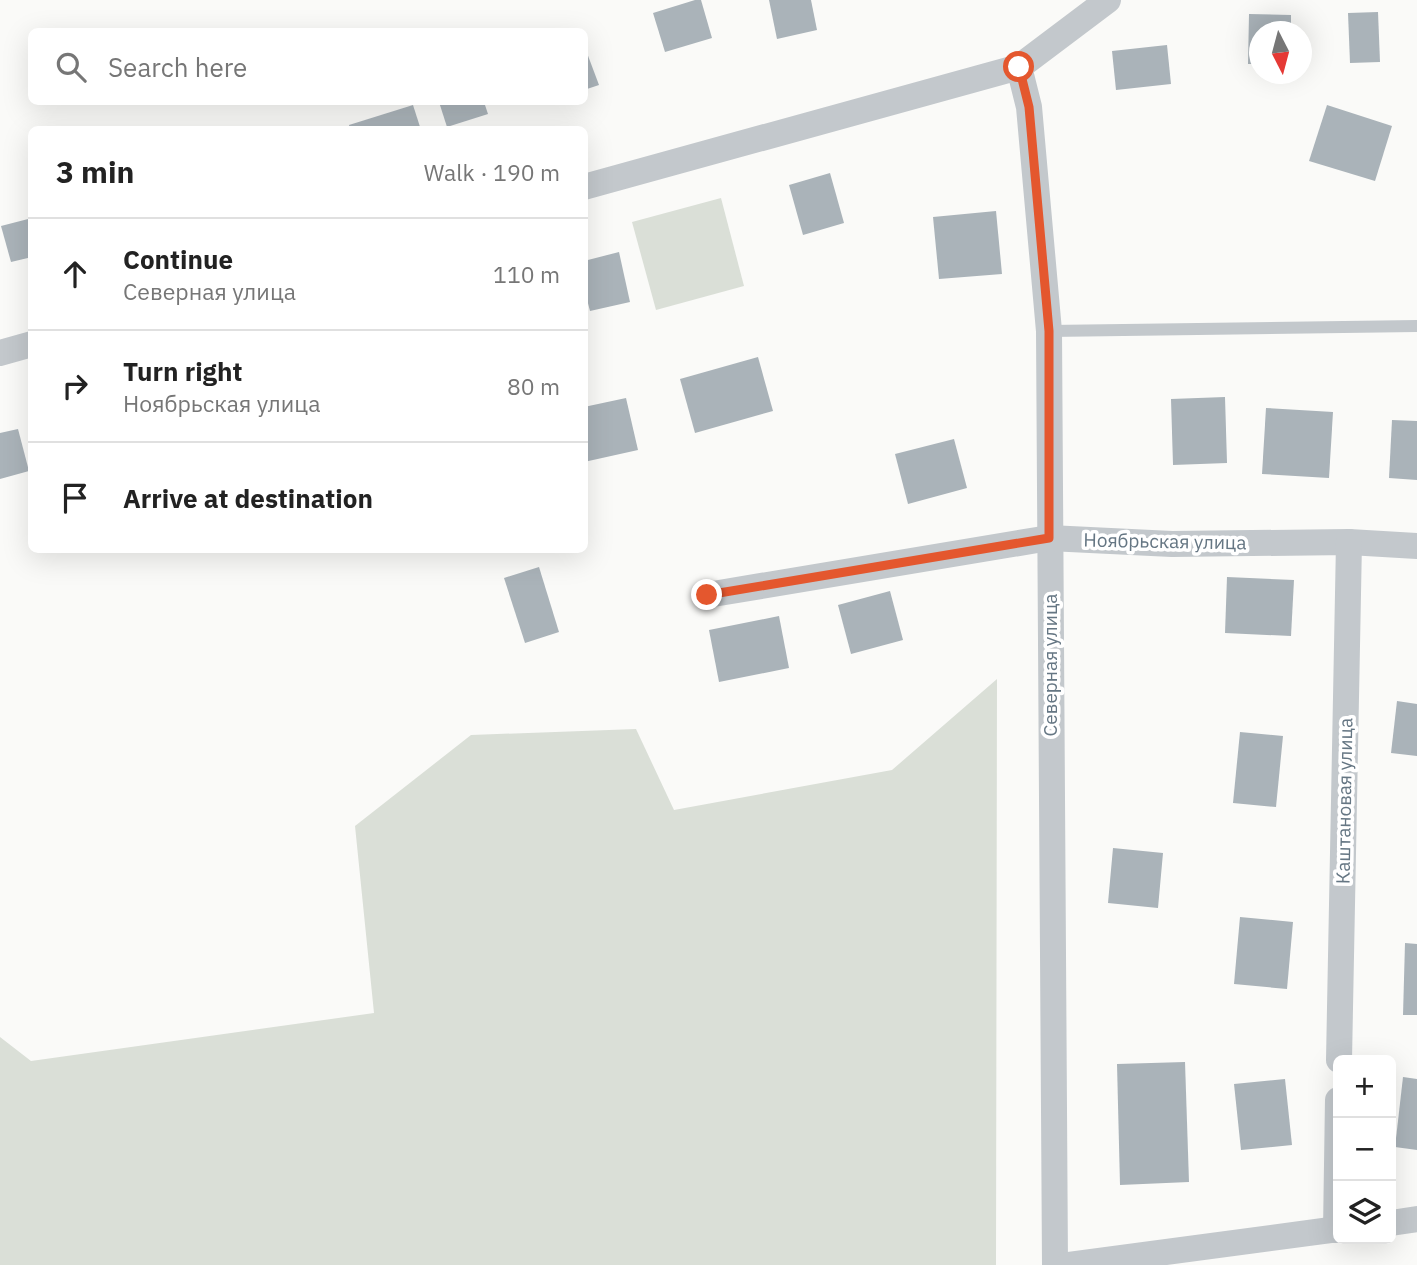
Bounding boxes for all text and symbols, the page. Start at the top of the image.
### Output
north arrow [1249,21,1312,84]
search box [28,28,588,105]
icon: search [52,48,90,86]
text: Search here [108,50,247,84]
route start [1003,51,1034,82]
text: 3 min [56,152,134,191]
text: Walk · 190 m [424,157,560,187]
text: Continue [123,242,233,276]
icon: ahead [56,255,94,293]
text: 110 m [493,259,560,289]
text: Северная улица [123,276,296,306]
text: Turn right [123,354,242,388]
icon: right [56,367,94,405]
text: 80 m [507,371,560,401]
text: Ноябрьская улица [123,388,320,418]
icon: arrive [56,479,94,517]
text: Arrive at destination [123,481,373,515]
street label: Ноябрьская улица [1083,528,1247,554]
route end [691,579,722,610]
street label: Северная улица [1038,594,1062,736]
street label: Каштановая улица [1331,718,1357,884]
map controls [1333,1055,1396,1244]
button: + [1333,1055,1396,1118]
button: − [1333,1118,1396,1181]
button: layers [1333,1181,1396,1244]

